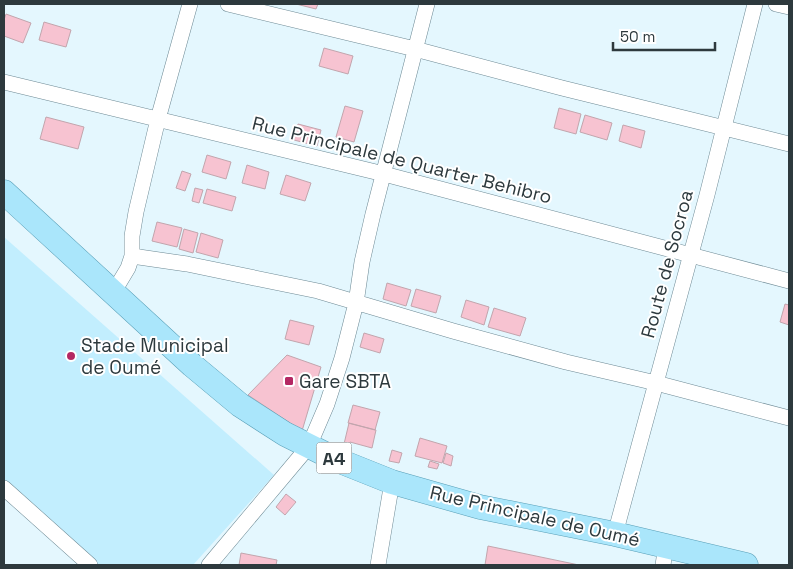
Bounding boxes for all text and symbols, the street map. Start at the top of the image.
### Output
scale bar [613,20,716,52]
text: 50 m [620,27,655,46]
street label: Rue Principale de Quarter Behibro [250,111,554,209]
street label: Route de Socroa [635,187,699,341]
place label: Stade Municipal de Oumé [81,333,229,380]
marker: Stade Municipal de Oumé [65,350,77,362]
place label: Gare SBTA [299,369,391,394]
marker: Gare SBTA [283,375,295,387]
road number: A4 [316,442,352,473]
street label: Rue Principale de Oumé [427,480,643,552]

